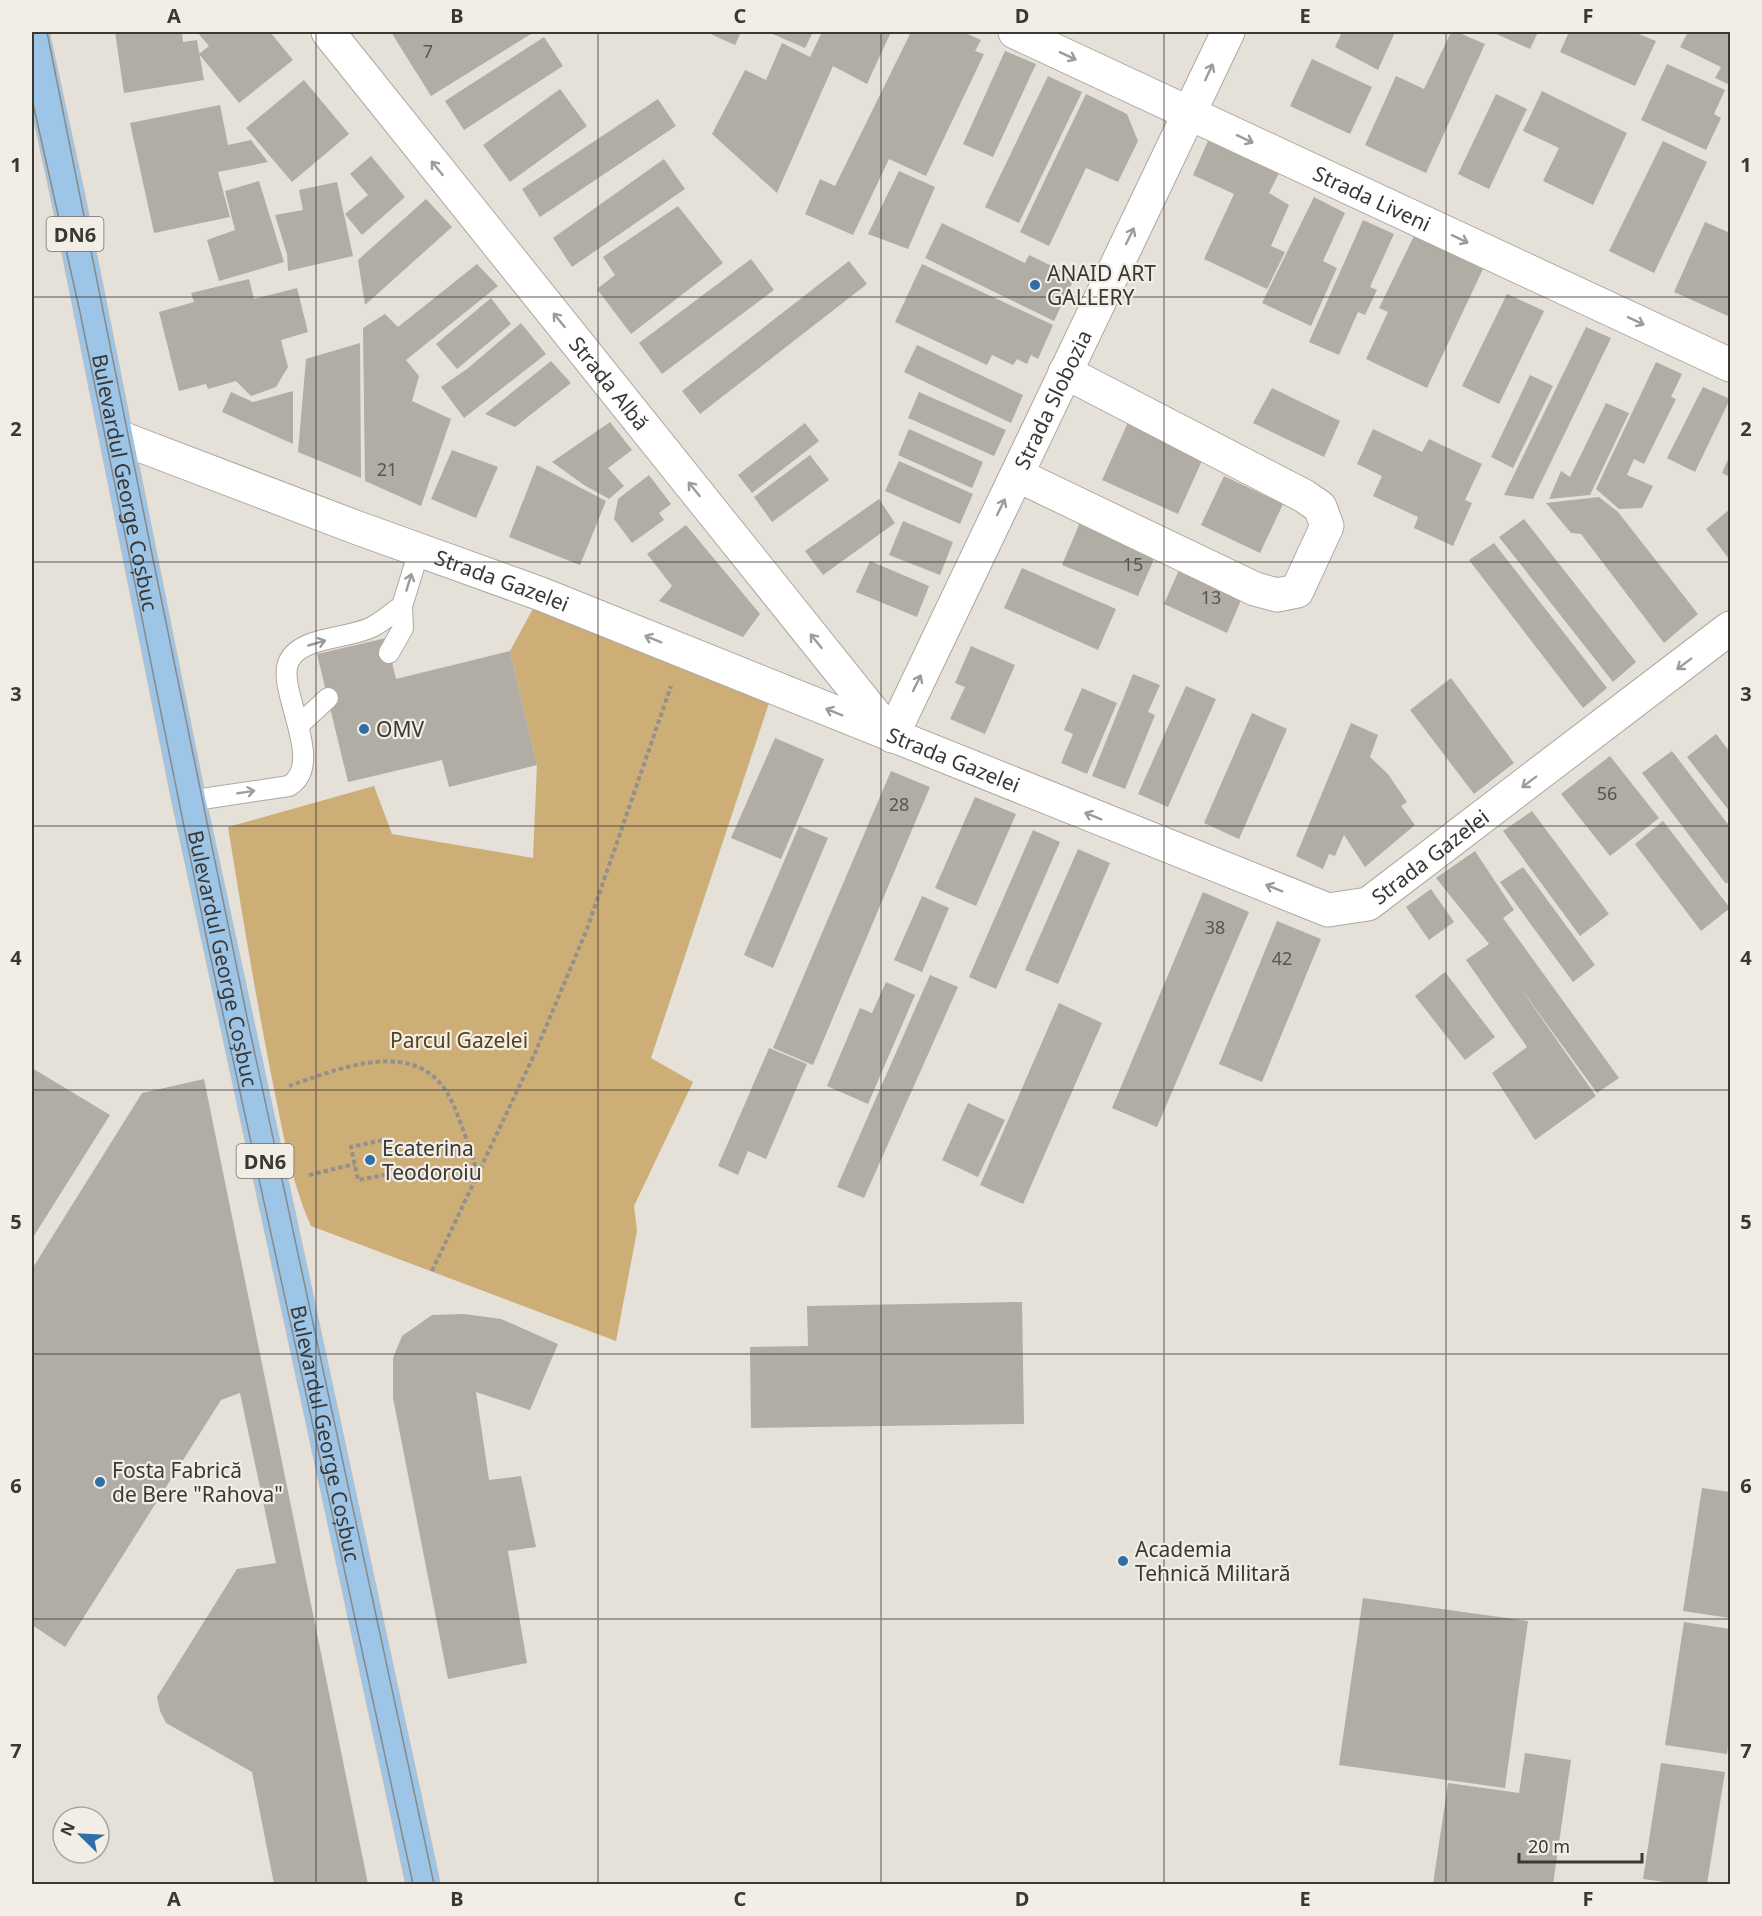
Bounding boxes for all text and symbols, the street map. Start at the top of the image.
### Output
text: A [167,2,181,29]
text: B [450,2,464,29]
text: C [734,2,747,29]
text: D [1015,2,1029,29]
text: E [1299,2,1311,29]
text: F [1583,2,1593,29]
house number: 7 [423,39,433,63]
one-way arrow [1058,51,1076,63]
one-way arrow [1203,64,1215,82]
one-way arrow [1235,133,1253,145]
text: 1 [10,151,22,178]
text: 1 [1740,151,1752,178]
street label: Strada Liveni [1309,159,1436,238]
one-way arrow [431,160,444,176]
road number: DN6 [46,217,104,251]
one-way arrow [1125,228,1137,246]
one-way arrow [1450,233,1468,245]
place label: ANAID ART GALLERY [1047,259,1156,311]
marker: ANAID ART GALLERY [1028,278,1042,292]
one-way arrow [552,313,566,328]
one-way arrow [1627,315,1645,327]
street label: Strada Slobozia [1007,325,1098,474]
street label: Strada Albă [563,330,656,436]
street label: Bulevardul George Coșbuc [86,351,165,613]
text: 2 [10,415,22,442]
text: 2 [1740,415,1752,442]
house number: 21 [377,457,397,481]
one-way arrow [687,481,700,497]
one-way arrow [996,499,1008,517]
street label: Strada Gazelei [431,543,573,618]
house number: 15 [1123,552,1143,576]
one-way arrow [405,573,416,592]
house number: 13 [1201,585,1221,609]
one-way arrow [644,633,663,644]
one-way arrow [809,633,822,649]
one-way arrow [307,637,326,648]
one-way arrow [1676,657,1692,670]
one-way arrow [911,674,923,692]
text: 3 [10,680,22,707]
text: 3 [1740,680,1752,707]
one-way arrow [825,706,844,717]
place label: OMV [376,715,424,743]
street label: Strada Gazelei [883,720,1024,799]
marker: OMV [357,722,371,736]
one-way arrow [1521,776,1537,788]
house number: 56 [1597,781,1617,805]
one-way arrow [236,786,256,797]
house number: 28 [889,792,909,816]
street label: Strada Gazelei [1366,803,1495,911]
one-way arrow [1084,810,1103,821]
street label: Bulevardul George Coșbuc [182,828,264,1089]
one-way arrow [1265,882,1284,893]
house number: 38 [1205,915,1225,939]
text: 4 [10,944,22,971]
text: 4 [1740,944,1752,971]
house number: 42 [1272,946,1292,970]
park label: Parcul Gazelei [390,1026,528,1054]
place label: Ecaterina Teodoroiu [382,1134,482,1186]
road number: DN6 [236,1144,294,1178]
marker: Ecaterina Teodoroiu [363,1153,377,1167]
text: 5 [10,1208,22,1235]
text: 5 [1740,1208,1752,1235]
street label: Bulevardul George Coșbuc [284,1303,367,1564]
place label: Fosta Fabrică de Bere "Rahova" [112,1456,283,1508]
text: 6 [10,1472,22,1499]
text: 6 [1740,1472,1752,1499]
marker: Fosta Fabrică de Bere "Rahova" [93,1475,107,1489]
place label: Academia Tehnică Militară [1135,1535,1290,1587]
marker: Academia Tehnică Militară [1116,1554,1130,1568]
text: 7 [10,1737,22,1764]
text: 7 [1740,1737,1752,1764]
north arrow [51,1805,111,1865]
text: N [55,1818,80,1839]
scale bar [1519,1826,1642,1864]
text: 20 m [1528,1834,1570,1858]
text: A [167,1885,181,1912]
text: B [450,1885,464,1912]
text: C [734,1885,747,1912]
text: D [1015,1885,1029,1912]
text: E [1299,1885,1311,1912]
text: F [1583,1885,1593,1912]

